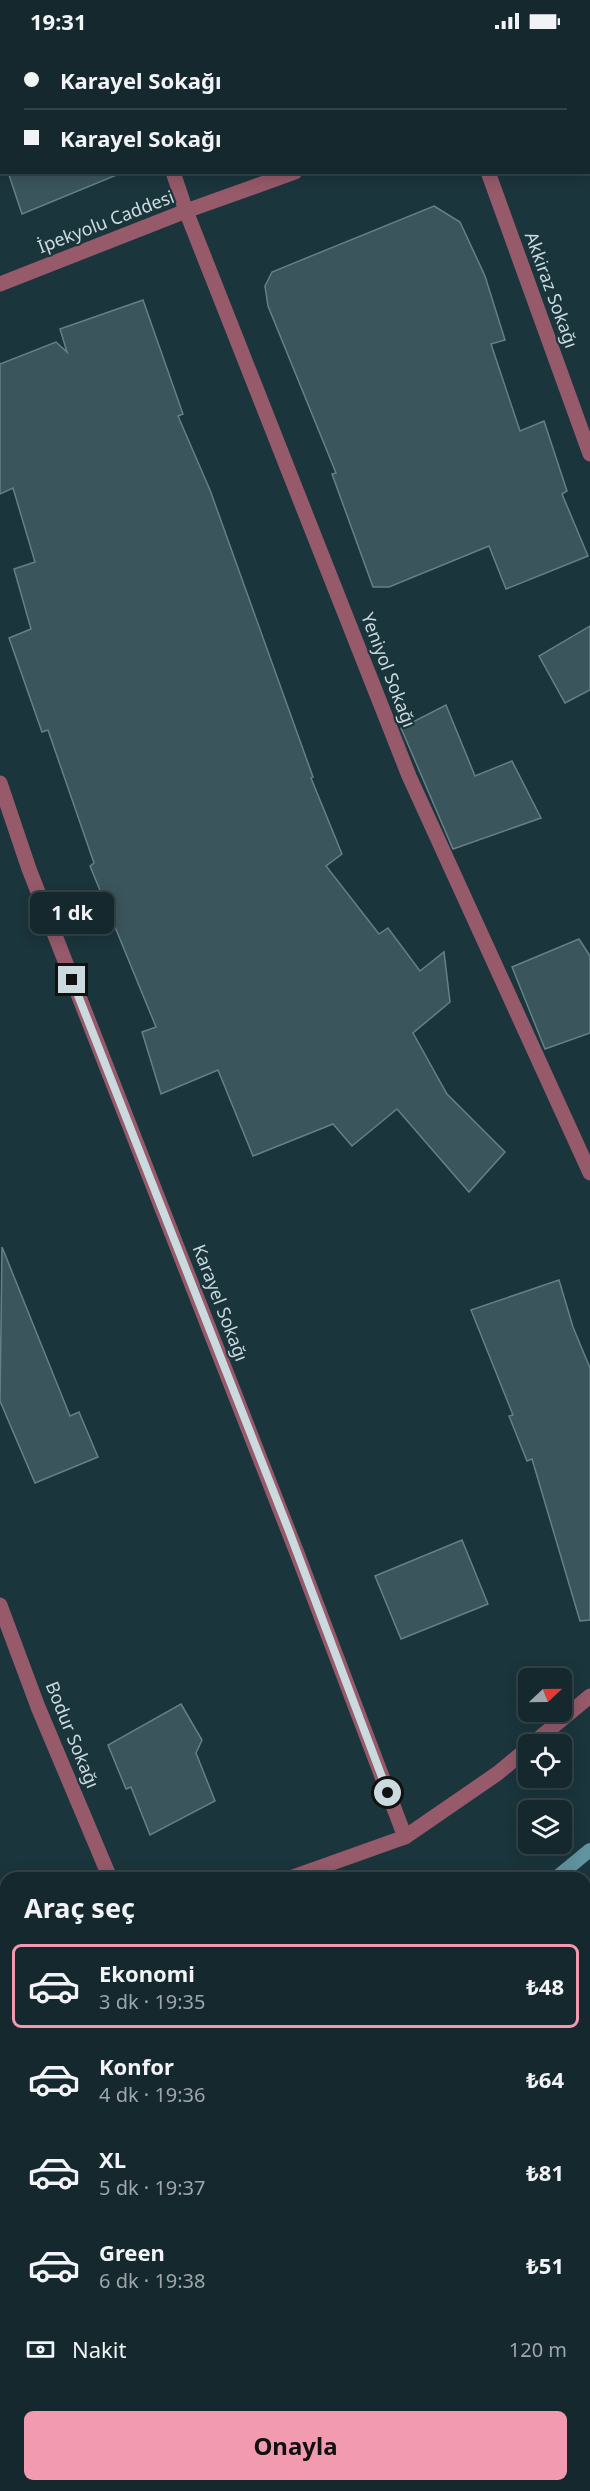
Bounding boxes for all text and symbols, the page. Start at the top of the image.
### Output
text: 19:31 [30,6,87,36]
text: Karayel Sokağı [60,65,222,95]
text: Karayel Sokağı [60,123,222,153]
street label: İpekyolu Caddesi [34,184,177,258]
street label: Akkiraz Sokağı [520,228,584,351]
street label: Yeniyol Sokağı [356,609,422,730]
callout: 1 dk [30,893,114,935]
text: 1 dk [51,899,93,926]
route end [58,966,85,993]
street label: Karayel Sokağı [188,1241,254,1364]
north arrow [518,1668,572,1722]
map controls [518,1668,572,1854]
street label: Bodur Sokağı [41,1678,105,1792]
button: locate [518,1734,572,1788]
route start [374,1779,401,1806]
button: layers [518,1800,572,1854]
text: Araç seç [24,1889,135,1926]
text: Ekonomi [99,1958,195,1988]
icon: car [27,1959,81,2013]
text: ₺48 [526,1971,564,2001]
text: 3 dk · 19:35 [99,1988,206,2015]
text: Konfor [99,2051,174,2081]
icon: car [27,2052,81,2106]
text: ₺64 [526,2064,564,2094]
text: 4 dk · 19:36 [99,2081,206,2108]
text: XL [99,2144,126,2174]
icon: car [27,2145,81,2199]
text: ₺81 [526,2157,564,2187]
text: 5 dk · 19:37 [99,2174,206,2201]
text: Green [99,2237,165,2267]
icon: car [27,2238,81,2292]
text: ₺51 [526,2250,564,2280]
text: 6 dk · 19:38 [99,2267,206,2294]
icon: cash [24,2333,57,2366]
text: Nakit [72,2334,126,2364]
text: 120 m [509,2336,567,2363]
button: Onayla [24,2411,567,2480]

